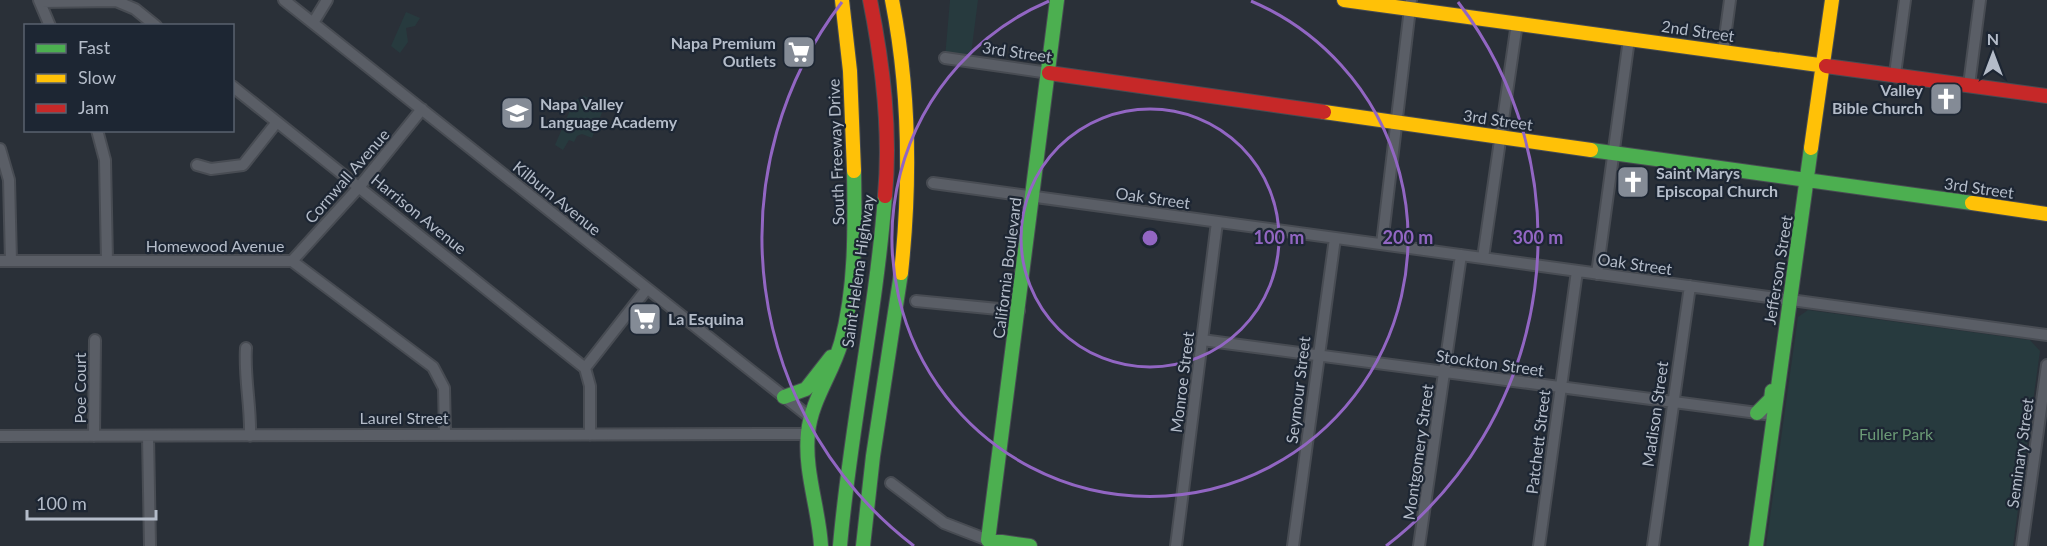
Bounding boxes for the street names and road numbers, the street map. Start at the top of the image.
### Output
street label: 2nd Street [1660,16,1736,45]
street label: 3rd Street [981,37,1053,66]
street label: South Freeway Drive [823,79,848,225]
street label: 3rd Street [1462,105,1534,134]
street label: Cornwall Avenue [300,125,393,227]
street label: Kilburn Avenue [510,156,605,239]
street label: Harrison Avenue [368,169,471,258]
street label: 3rd Street [1943,173,2015,202]
street label: Oak Street [1115,183,1192,212]
street label: Saint Helena Highway [837,192,878,349]
street label: California Boulevard [988,196,1025,340]
street label: Jefferson Street [1759,214,1796,326]
street label: Homewood Avenue [146,236,284,255]
street label: Oak Street [1597,249,1674,278]
street label: Monroe Street [1166,330,1197,434]
street label: Seymour Street [1281,335,1314,445]
street label: Stockton Street [1435,346,1546,380]
street label: Poe Court [70,352,89,423]
street label: Madison Street [1638,360,1671,468]
street label: Montgomery Street [1399,383,1436,521]
street label: Patchett Street [1522,388,1553,495]
street label: Seminary Street [2002,396,2037,509]
street label: Laurel Street [359,408,449,427]

